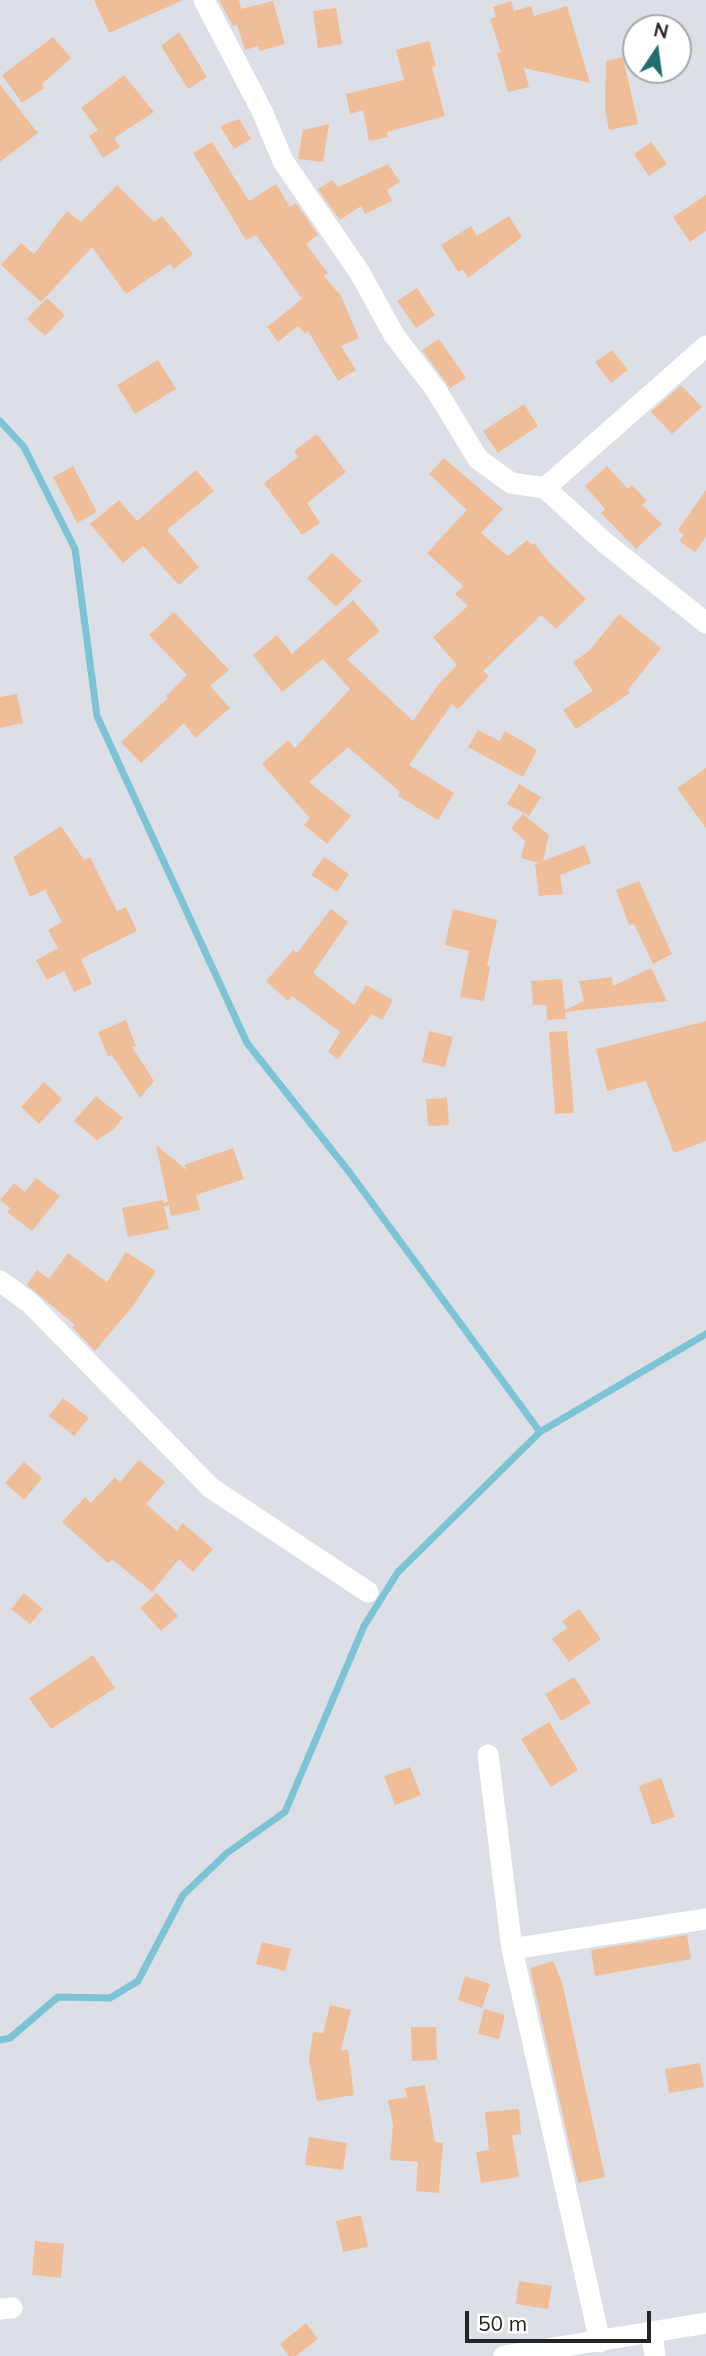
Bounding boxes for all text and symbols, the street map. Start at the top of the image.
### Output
north arrow [622,14,692,84]
text: N [652,17,671,44]
scale bar [468,2296,654,2340]
text: 50 m [478,2310,527,2336]

